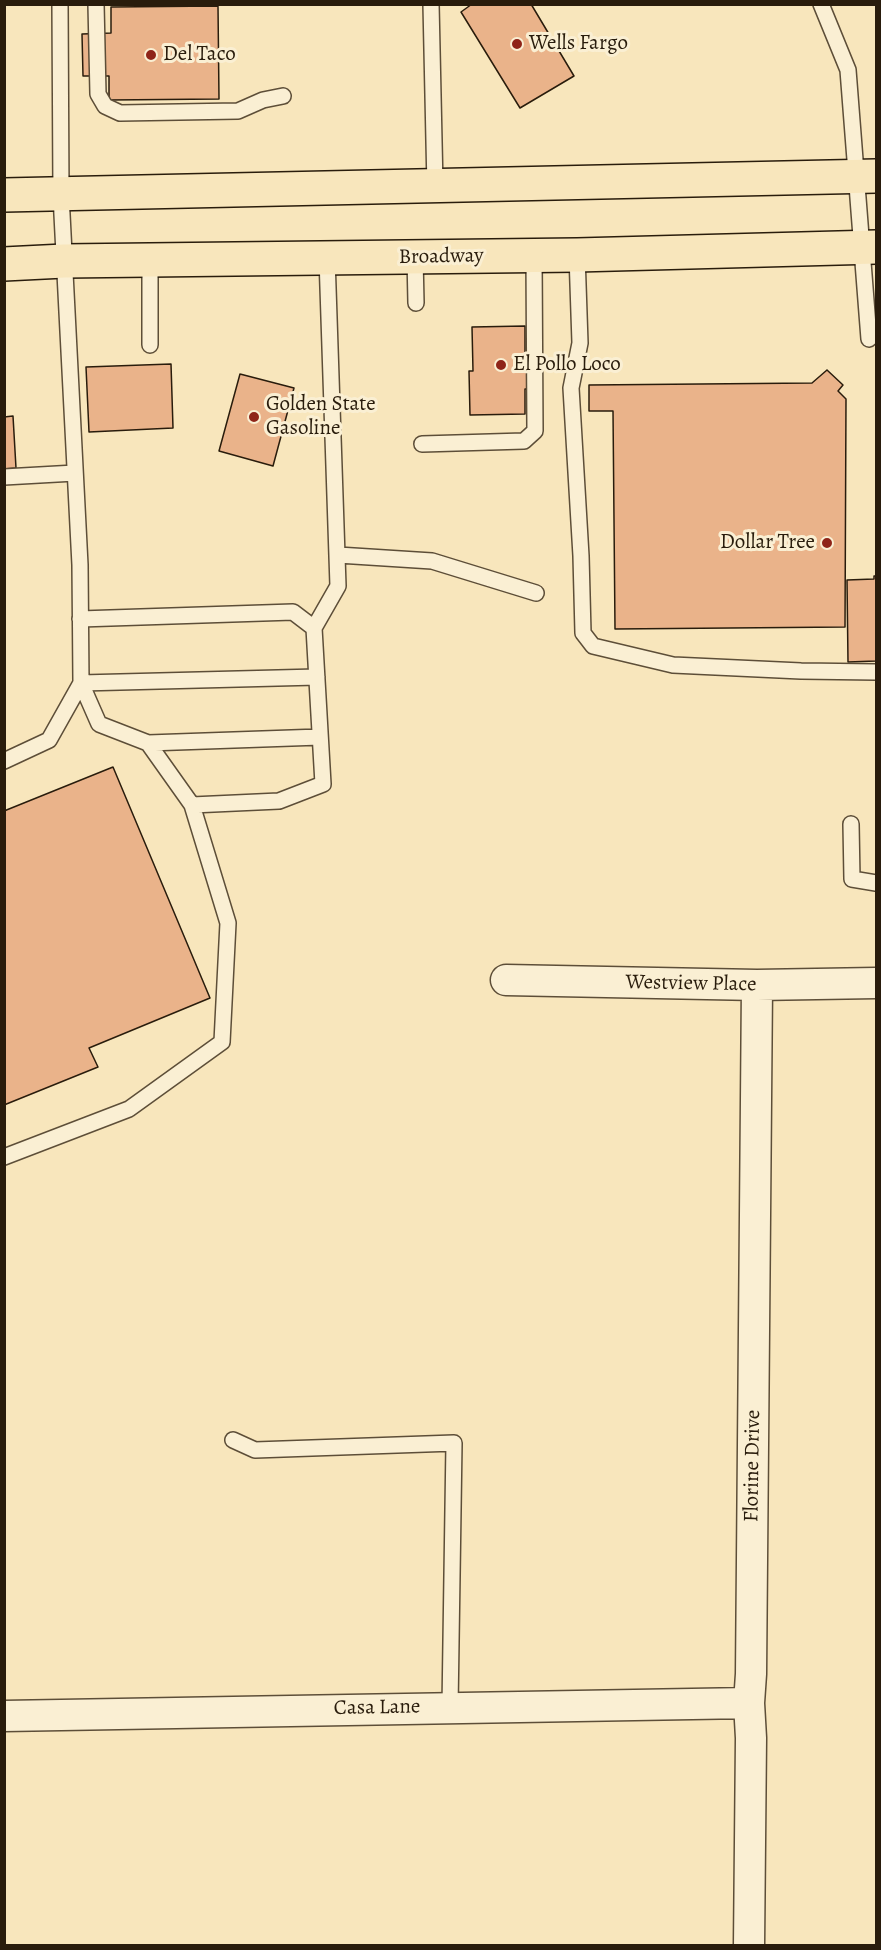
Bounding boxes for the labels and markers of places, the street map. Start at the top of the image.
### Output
place label: Wells Fargo [529,31,628,57]
marker: Wells Fargo [510,37,524,51]
place label: Del Taco [163,42,236,68]
marker: Del Taco [144,48,158,62]
place label: El Pollo Loco [513,352,621,378]
marker: El Pollo Loco [494,358,508,372]
place label: Golden State Gasoline [266,392,376,442]
marker: Golden State Gasoline [247,410,261,424]
place label: Dollar Tree [720,530,815,556]
marker: Dollar Tree [820,536,834,550]

